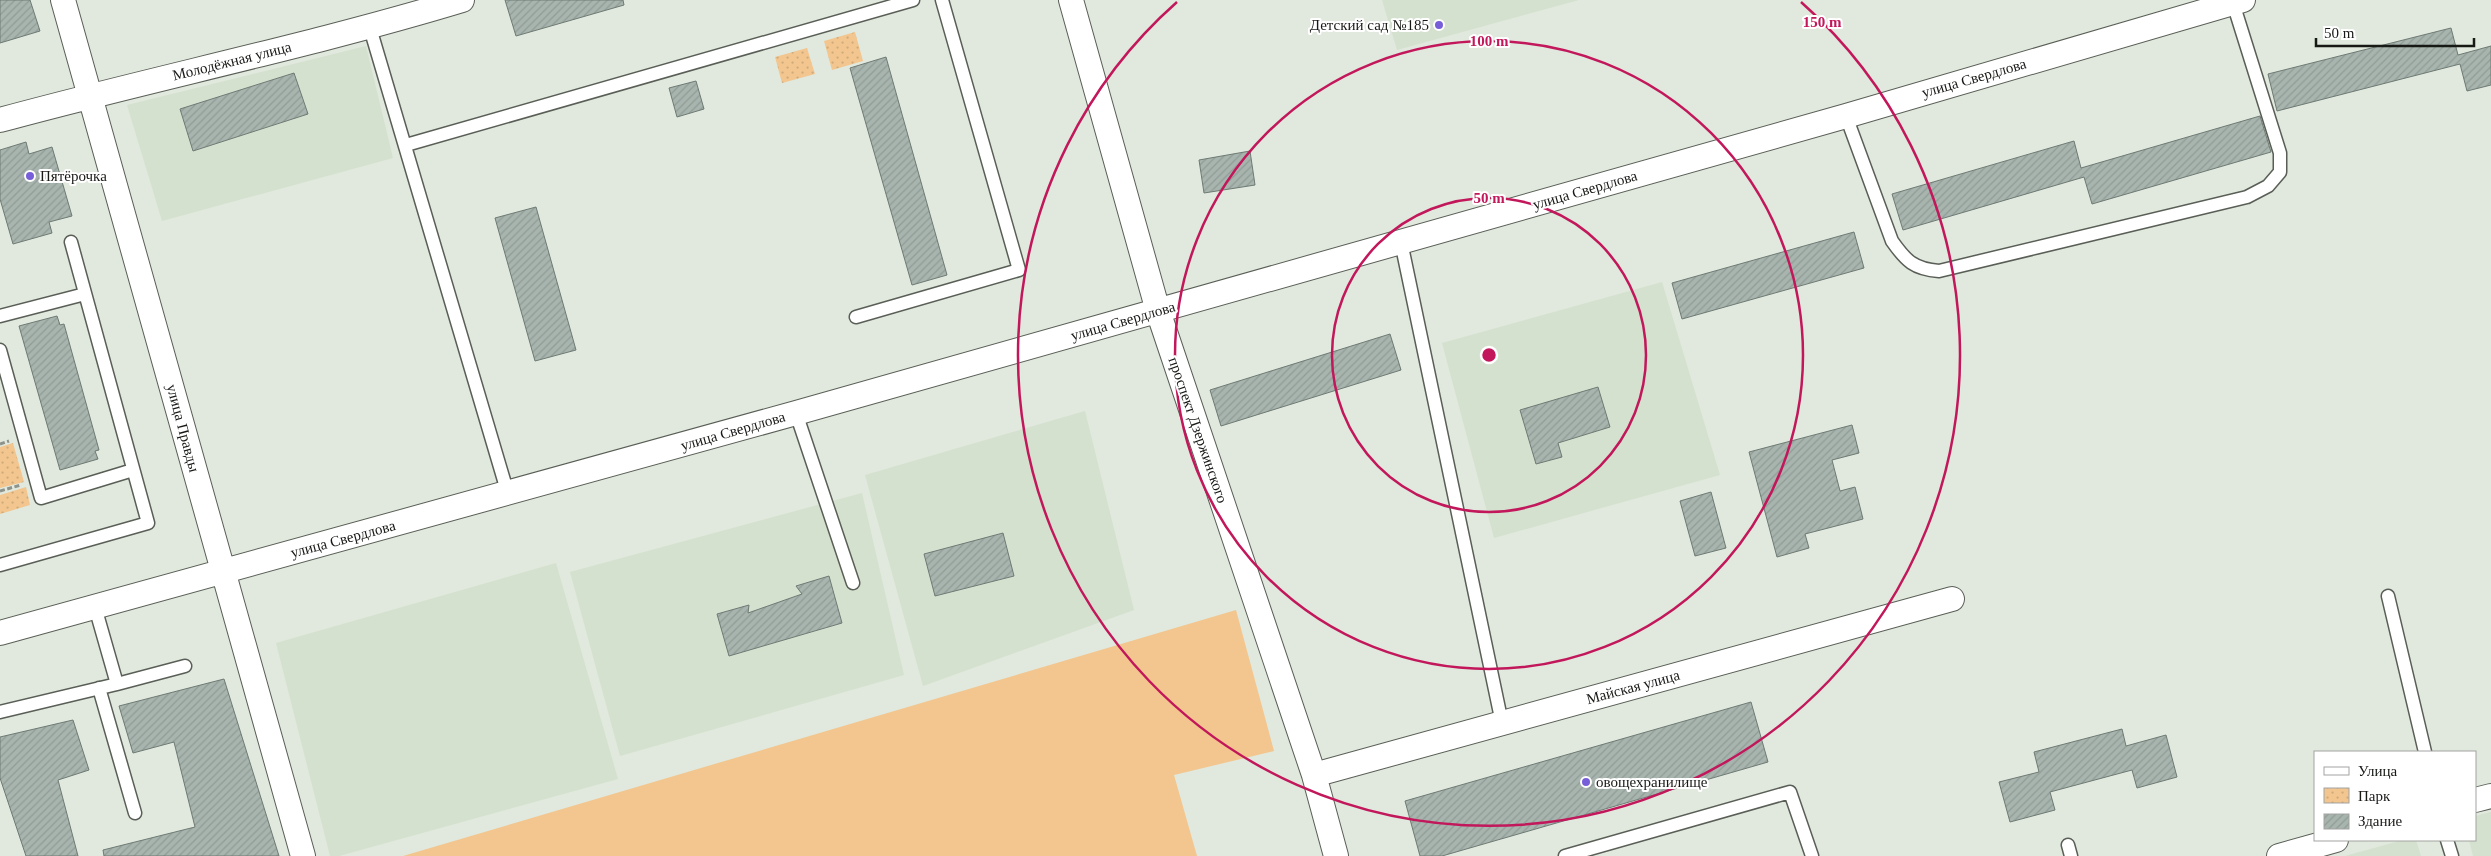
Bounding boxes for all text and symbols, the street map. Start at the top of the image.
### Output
text: 150 m [1803,14,1842,30]
scale bar [2316,15,2474,47]
place label: Детский сад №185 [1310,17,1429,33]
marker: Детский сад №185 [1433,19,1445,31]
text: 50 m [2324,25,2355,41]
text: 100 m [1470,33,1509,49]
street label: Молодёжная улица [171,38,293,84]
street label: улица Свердлова [1920,55,2028,101]
street label: улица Свердлова [1531,167,1639,213]
place label: Пятёрочка [40,168,107,184]
marker: Пятёрочка [24,170,36,182]
text: 50 m [1473,190,1505,206]
street label: улица Свердлова [1069,298,1177,344]
centre of rings [1480,346,1498,364]
street label: проспект Дзержинского [1165,355,1231,505]
street label: улица Правды [164,382,202,474]
street label: улица Свердлова [679,408,787,454]
street label: улица Свердлова [289,517,398,561]
street label: Майская улица [1585,667,1682,707]
legend [2314,751,2476,841]
text: Улица [2358,763,2397,779]
place label: овощехранилище [1596,774,1708,790]
marker: овощехранилище [1580,776,1592,788]
text: Парк [2358,788,2391,804]
text: Здание [2358,813,2402,829]

